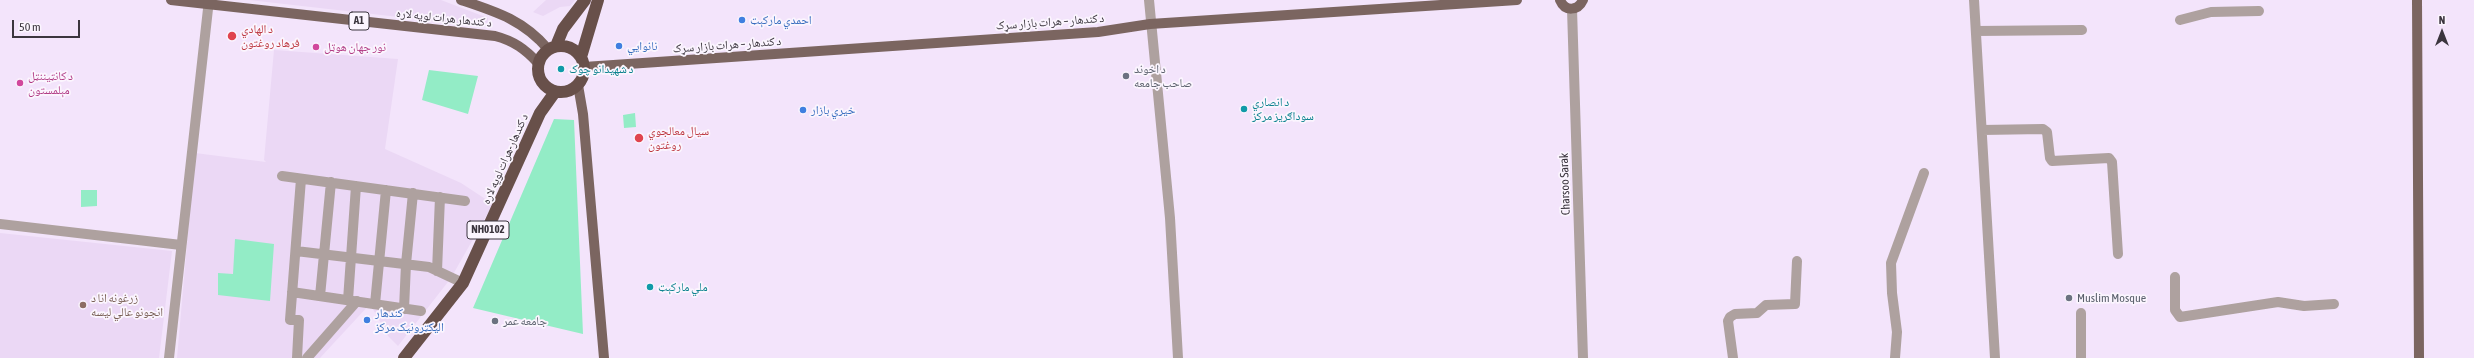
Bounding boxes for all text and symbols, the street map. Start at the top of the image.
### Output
street label: د کندهار هرات لویه لاره [396,6,492,30]
street label: د کندهار – هرات بازار سړک [995,11,1105,33]
scale bar [14,12,82,38]
road number: A1 [349,12,369,30]
north arrow [2422,12,2462,52]
place label: احمدي مارکېټ [750,13,812,27]
text: N [2439,14,2445,26]
marker: احمدي مارکېټ [737,15,747,25]
text: 50 m [19,20,41,34]
place label: د الهادي فرهاد روغتون [241,22,300,50]
marker: د الهادي فرهاد روغتون [226,30,238,42]
street label: د کندهار – هرات بازار سړک [672,34,782,56]
place label: نانوايي [627,39,657,53]
place label: نور جهان هوټل [324,40,386,54]
marker: نانوايي [614,41,624,51]
marker: نور جهان هوټل [311,42,321,52]
place label: د شهيدانو چوک [569,62,633,76]
place label: د اخوند صاحب جامعه [1134,62,1192,90]
marker: د شهيدانو چوک [556,64,566,74]
place label: د کانټيننټل مېلمستون [28,69,73,97]
marker: د اخوند صاحب جامعه [1121,71,1131,81]
marker: د کانټيننټل مېلمستون [15,78,25,88]
place label: د انصاري سوداګریز مرکز [1252,95,1314,123]
place label: خیري بازار [811,103,855,117]
marker: د انصاري سوداګریز مرکز [1239,104,1249,114]
marker: خیري بازار [798,105,808,115]
street label: د کندهار-هرات لويه لاره [479,112,531,206]
place label: سيال معالجوي روغتون [648,124,709,152]
marker: سيال معالجوي روغتون [633,132,645,144]
street label: Charsoo Sarak [1557,153,1573,215]
road number: NH0102 [467,221,509,239]
place label: ملي مارکېټ [658,280,708,294]
marker: ملي مارکېټ [645,282,655,292]
place label: زرغونه انا د انجونو عالي لیسه [91,291,163,319]
place label: Muslim Mosque [2077,291,2146,305]
marker: Muslim Mosque [2064,293,2074,303]
marker: زرغونه انا د انجونو عالي لیسه [78,300,88,310]
place label: کندهار الیکټرونیک مرکز [375,306,444,334]
place label: جامعه عمر [503,314,547,328]
marker: کندهار الیکټرونیک مرکز [362,315,372,325]
marker: جامعه عمر [490,316,500,326]

